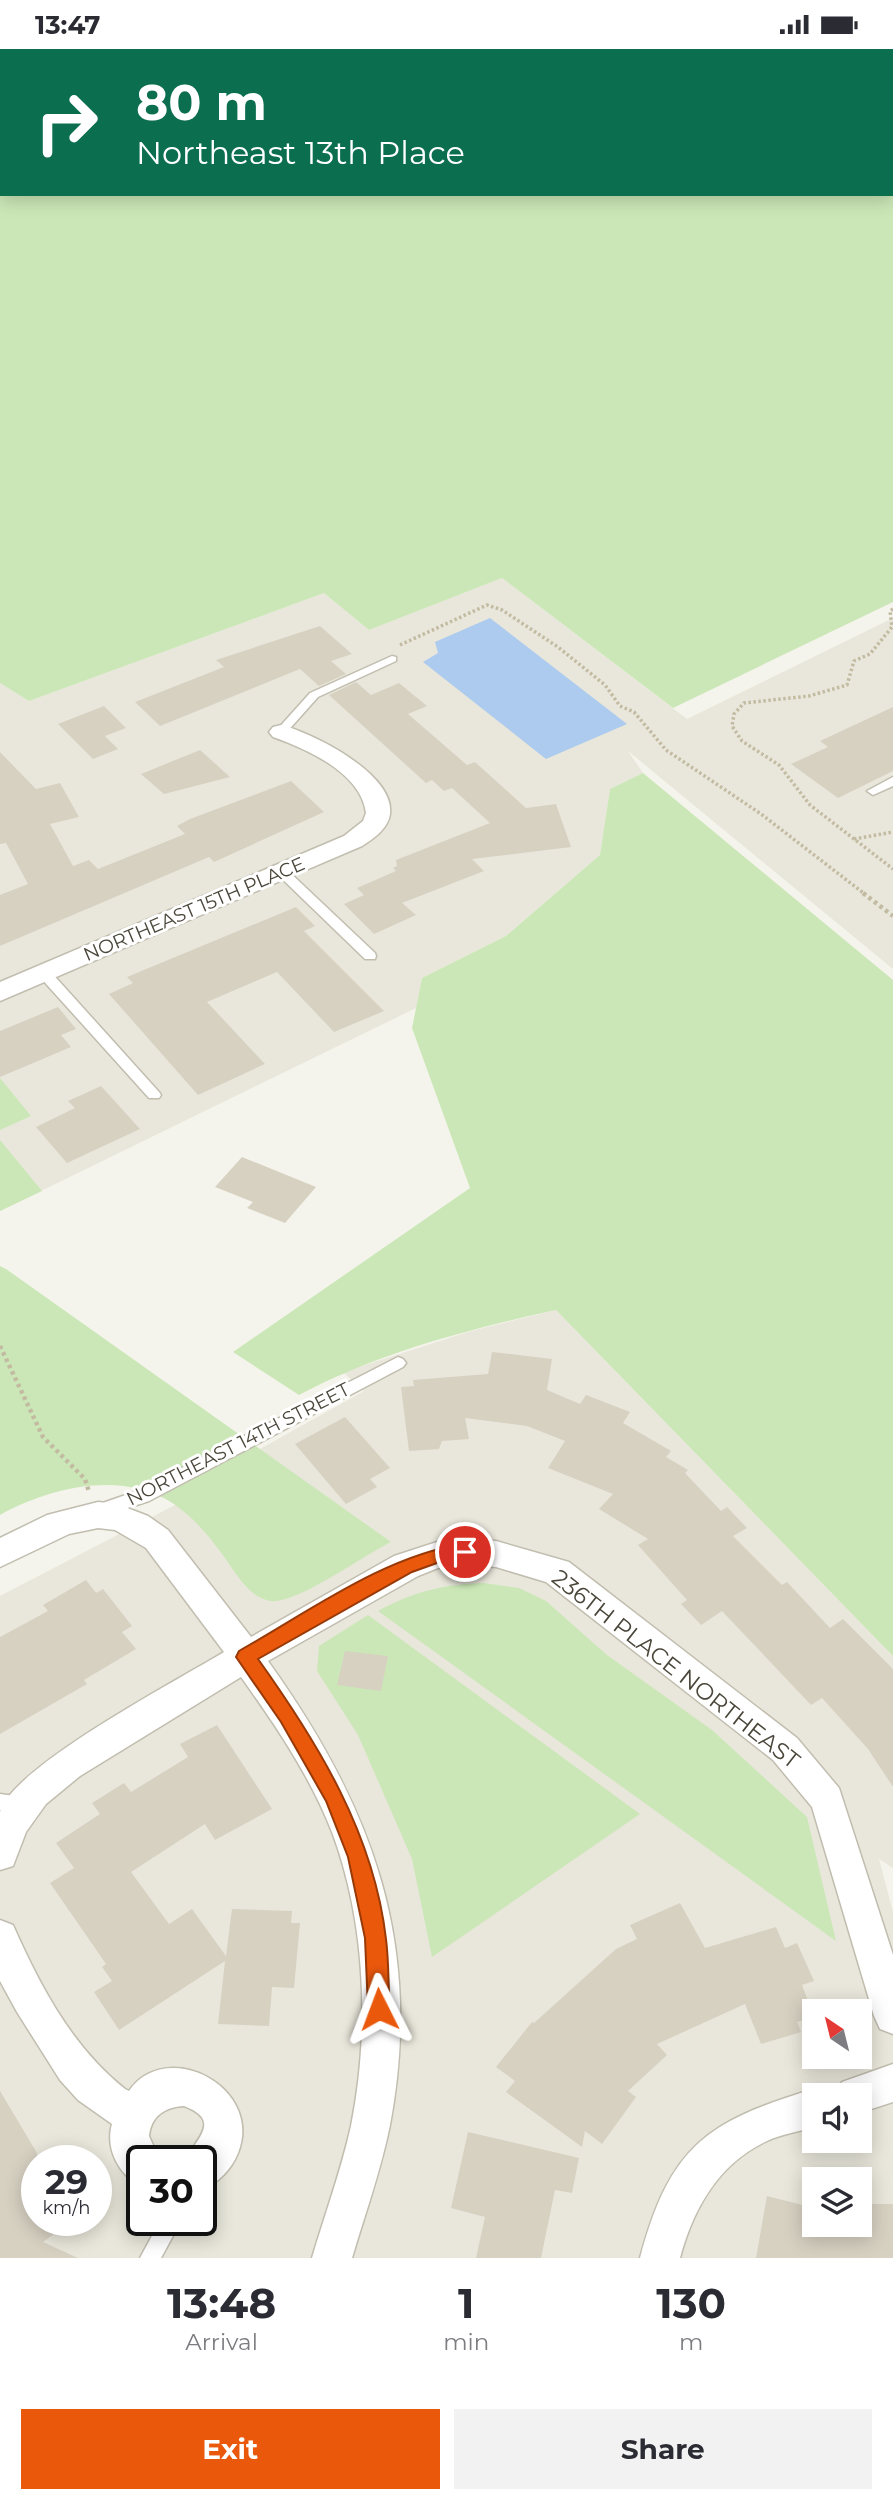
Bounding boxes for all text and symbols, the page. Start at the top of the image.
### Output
text: 13:47 [35,9,100,41]
text: 80 m [136,73,267,132]
icon: right [21,77,112,168]
text: Northeast 13th Place [136,133,465,172]
street label: NORTHEAST 15TH PLACE [80,852,308,966]
street label: NORTHEAST 14TH STREET [123,1378,353,1510]
pin [435,1522,495,1582]
icon: arrive [446,1533,484,1571]
street label: 236TH PLACE NORTHEAST [546,1564,806,1775]
position arrow [342,1972,416,2046]
north arrow [802,1999,872,2069]
map controls [802,1999,872,2237]
button: sound [802,2083,872,2153]
speed limit sign: 30 [126,2145,217,2236]
text: 29 [45,2160,88,2203]
button: layers [802,2167,872,2237]
text: km/h [42,2197,91,2219]
text: 13:48 [167,2277,276,2329]
text: 1 [458,2277,475,2329]
text: 130 [656,2277,726,2329]
text: Arrival [185,2328,258,2356]
text: min [443,2328,489,2356]
text: m [679,2328,703,2356]
button: Exit [21,2409,440,2489]
button: Share [454,2409,872,2489]

